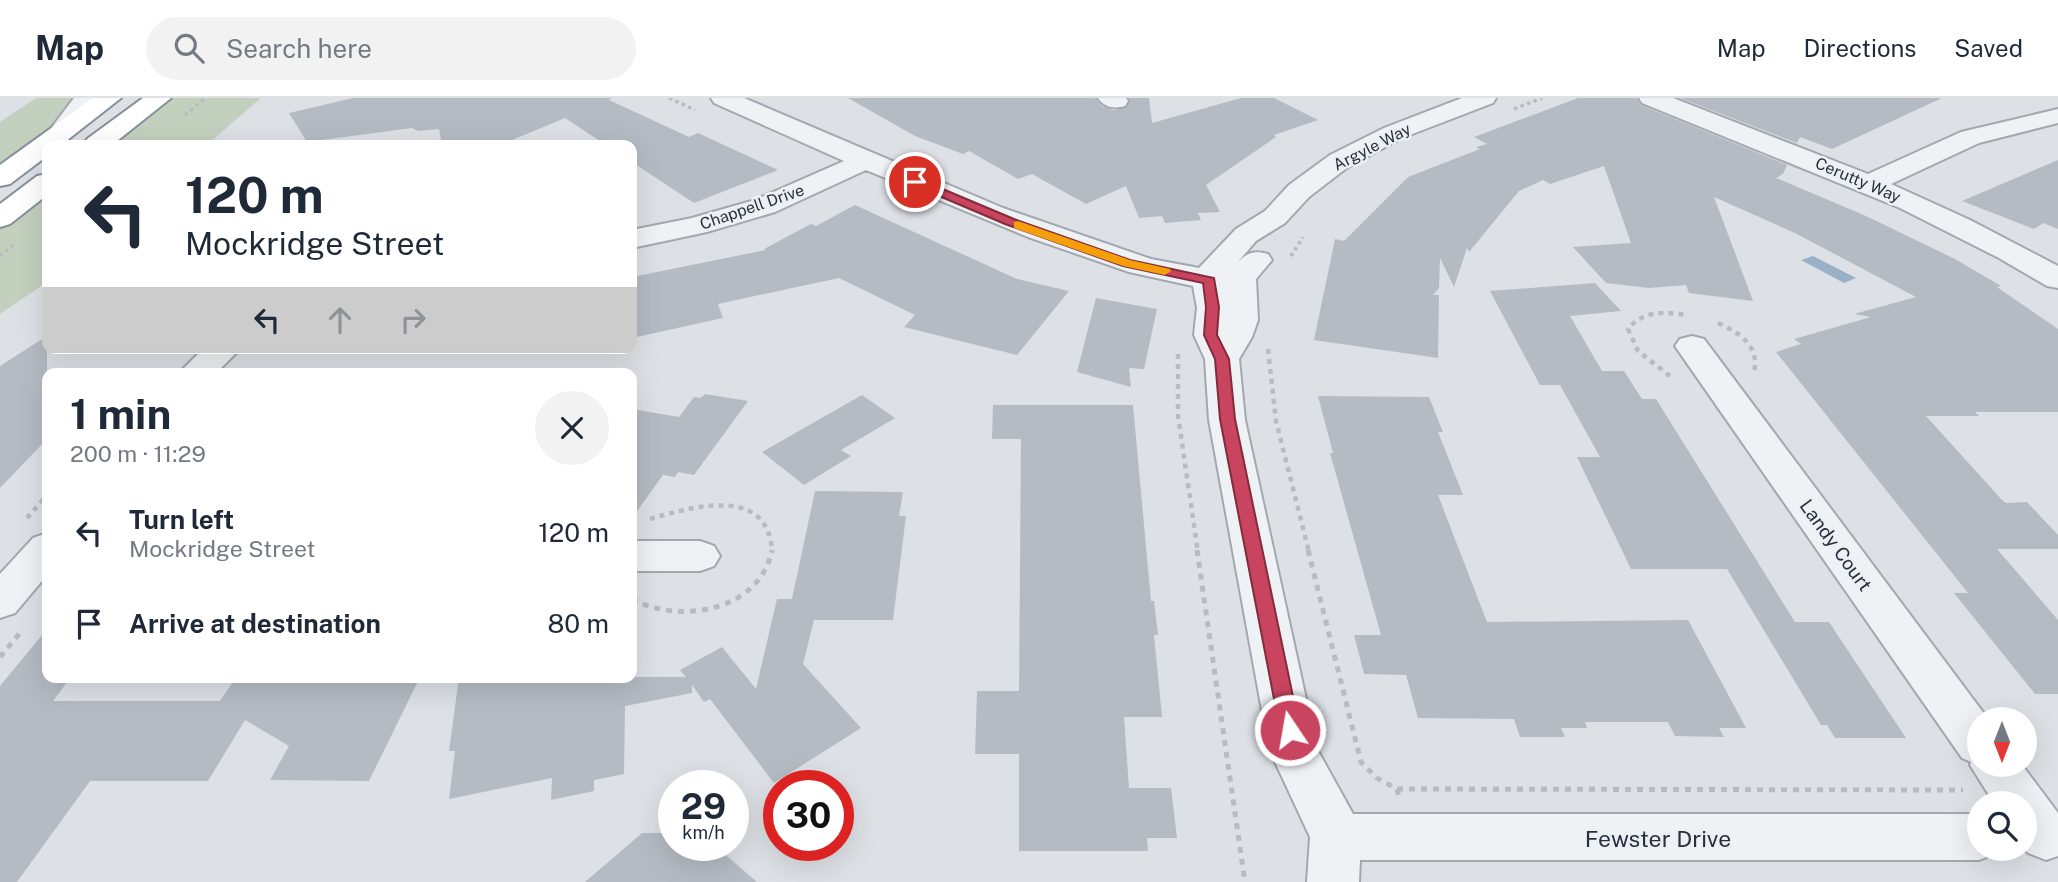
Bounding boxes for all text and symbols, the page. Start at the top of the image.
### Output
search box [146,17,636,80]
text: Map [35,29,104,67]
icon: search [170,29,208,67]
text: Search here [226,33,372,64]
text: Map [1717,34,1766,62]
text: Directions [1804,34,1916,62]
text: Saved [1954,34,2023,62]
street label: Argyle Way [1330,119,1414,175]
pin [885,152,945,212]
street label: Cerutty Way [1812,153,1904,207]
icon: arrive [896,163,934,201]
text: 120 m [185,166,324,224]
icon: left [70,168,161,259]
street label: Chappell Drive [697,180,807,234]
text: Mockridge Street [185,225,444,262]
icon: left [248,301,286,339]
icon: ahead [321,301,359,339]
icon: right [394,301,432,339]
text: 1 min [70,389,171,438]
button: close [535,391,609,465]
text: 200 m · 11:29 [70,440,206,467]
street label: Landy Court [1795,495,1877,595]
text: Turn left [129,504,234,535]
icon: left [70,514,108,552]
text: 120 m [538,517,609,548]
text: Mockridge Street [129,535,315,562]
icon: arrive [70,605,108,643]
text: Arrive at destination [129,608,381,639]
text: 80 m [548,608,609,639]
position arrow [1253,693,1327,767]
north arrow [1967,707,2037,777]
map controls [1967,707,2037,861]
speed limit sign: 30 [763,770,854,861]
text: 29 [681,786,726,827]
button: search [1967,791,2037,861]
text: km/h [682,822,725,843]
street label: Fewster Drive [1585,825,1731,852]

